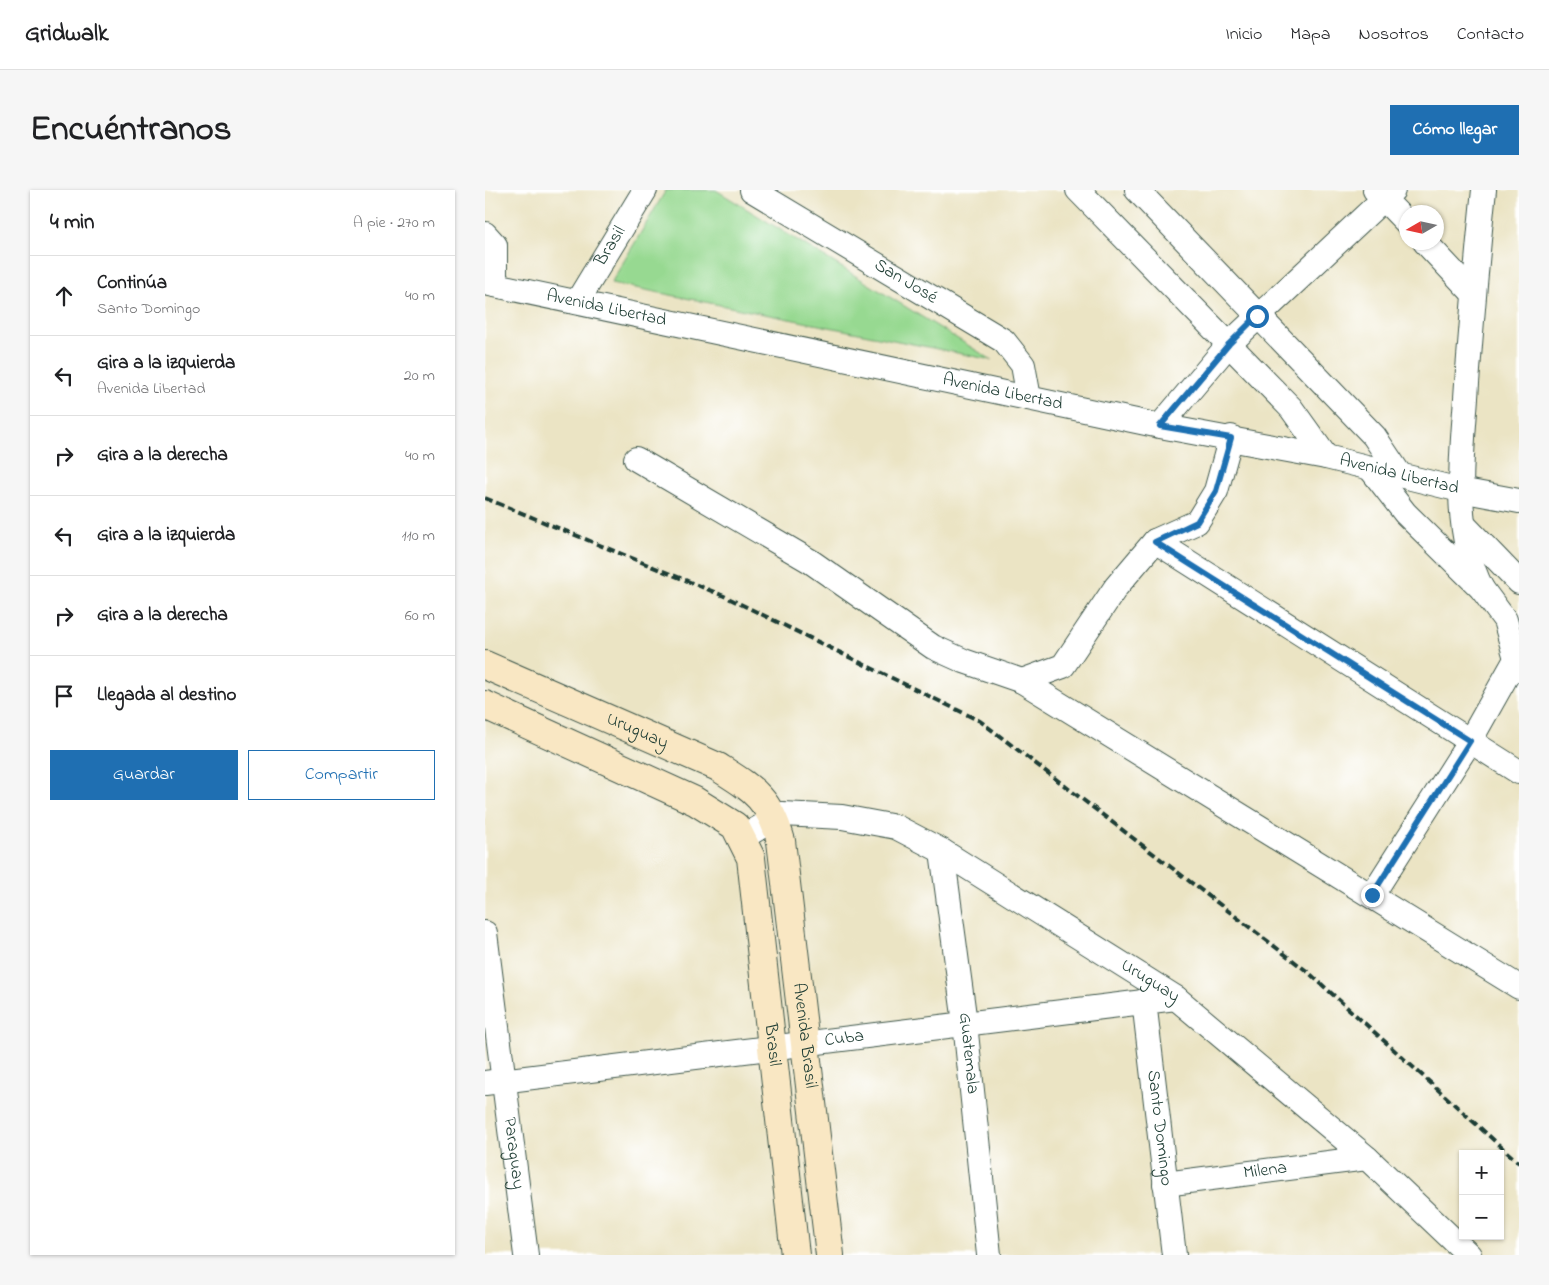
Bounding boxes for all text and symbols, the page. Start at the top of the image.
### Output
text: Gridwalk [25,17,109,52]
text: Inicio [1225,22,1262,48]
text: Mapa [1290,22,1331,48]
text: Nosotros [1359,22,1429,48]
text: Contacto [1457,22,1524,48]
text: Encuéntranos [30,105,232,156]
button: Cómo llegar [1390,105,1519,155]
north arrow [1399,205,1444,250]
text: 4 min [50,208,94,238]
text: A pie · 270 m [353,211,435,235]
street label: Brasil [588,221,633,272]
street label: San José [869,253,943,312]
text: Continúa [97,270,167,297]
icon: ahead [50,282,78,310]
street label: Avenida Libertad [544,283,669,334]
text: 40 m [405,284,435,308]
text: Santo Domingo [97,297,200,321]
route start [1246,305,1269,328]
text: Gira a la izquierda [97,350,235,377]
icon: left [50,362,78,390]
text: 20 m [404,364,435,388]
street label: Avenida Libertad [940,367,1065,418]
text: Avenida Libertad [97,377,205,401]
icon: right [50,442,78,470]
text: Gira a la derecha [97,442,228,469]
text: 40 m [405,444,435,468]
street label: Avenida Libertad [1337,448,1461,502]
icon: left [50,522,78,550]
text: Gira a la izquierda [97,522,235,549]
text: 110 m [401,524,435,548]
icon: right [50,602,78,630]
text: Gira a la derecha [97,602,228,629]
text: 60 m [405,604,435,628]
icon: arrive [50,682,78,710]
text: Llegada al destino [97,682,236,709]
street label: Uruguay [602,707,672,757]
button: Guardar [50,750,238,800]
button: Compartir [248,750,435,800]
route end [1361,884,1384,907]
street label: Uruguay [1115,953,1184,1010]
street label: Avenida Brasil [785,982,823,1090]
street label: Guatemala [951,1011,985,1095]
street label: Brasil [756,1021,787,1068]
street label: Cuba [823,1023,865,1054]
street label: Santo Domingo [1139,1069,1179,1187]
street label: Paraguay [496,1116,531,1191]
map controls [1459,1150,1504,1240]
button: + [1459,1150,1504,1195]
street label: Milena [1242,1155,1289,1187]
button: − [1459,1195,1504,1240]

